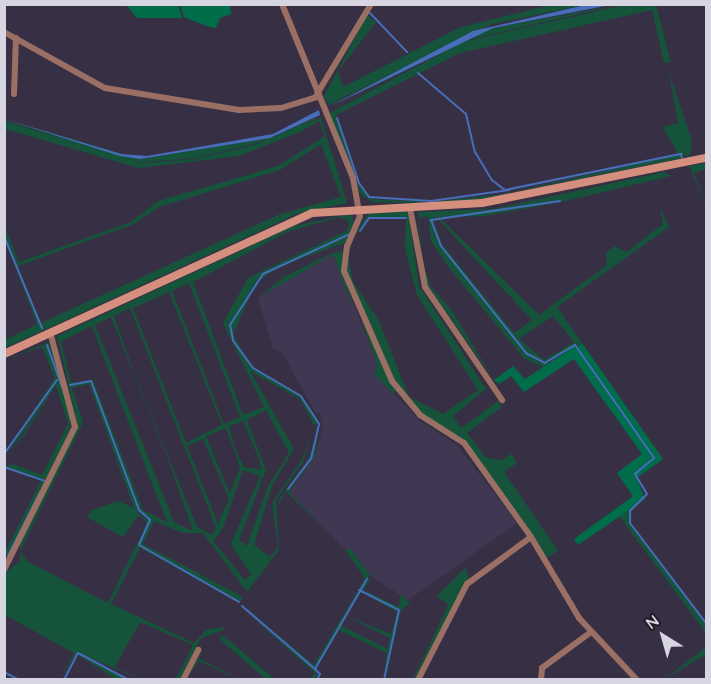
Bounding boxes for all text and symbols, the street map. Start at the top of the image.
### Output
north arrow [633,606,693,666]
text: N [641,610,663,633]

